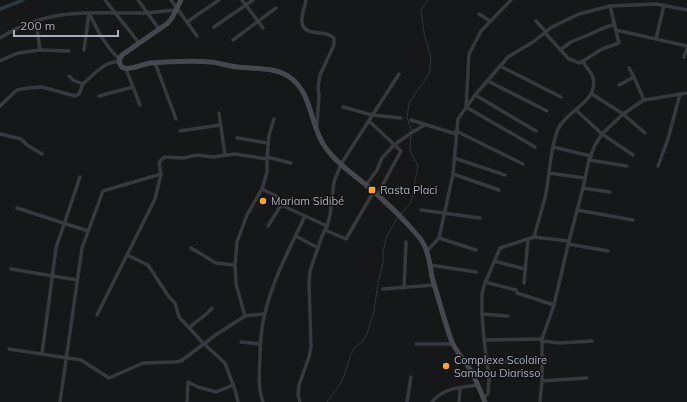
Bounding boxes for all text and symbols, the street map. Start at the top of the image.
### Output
scale bar [14,12,118,38]
text: 200 m [20,18,55,33]
place label: Rasta Placi [380,183,437,197]
marker: Rasta Placi [367,185,377,195]
place label: Mariam Sidibé [271,194,344,208]
marker: Mariam Sidibé [258,196,268,206]
place label: Complexe Scolaire Sambou Diarisso [454,353,547,380]
marker: Complexe Scolaire Sambou Diarisso [441,361,451,371]

